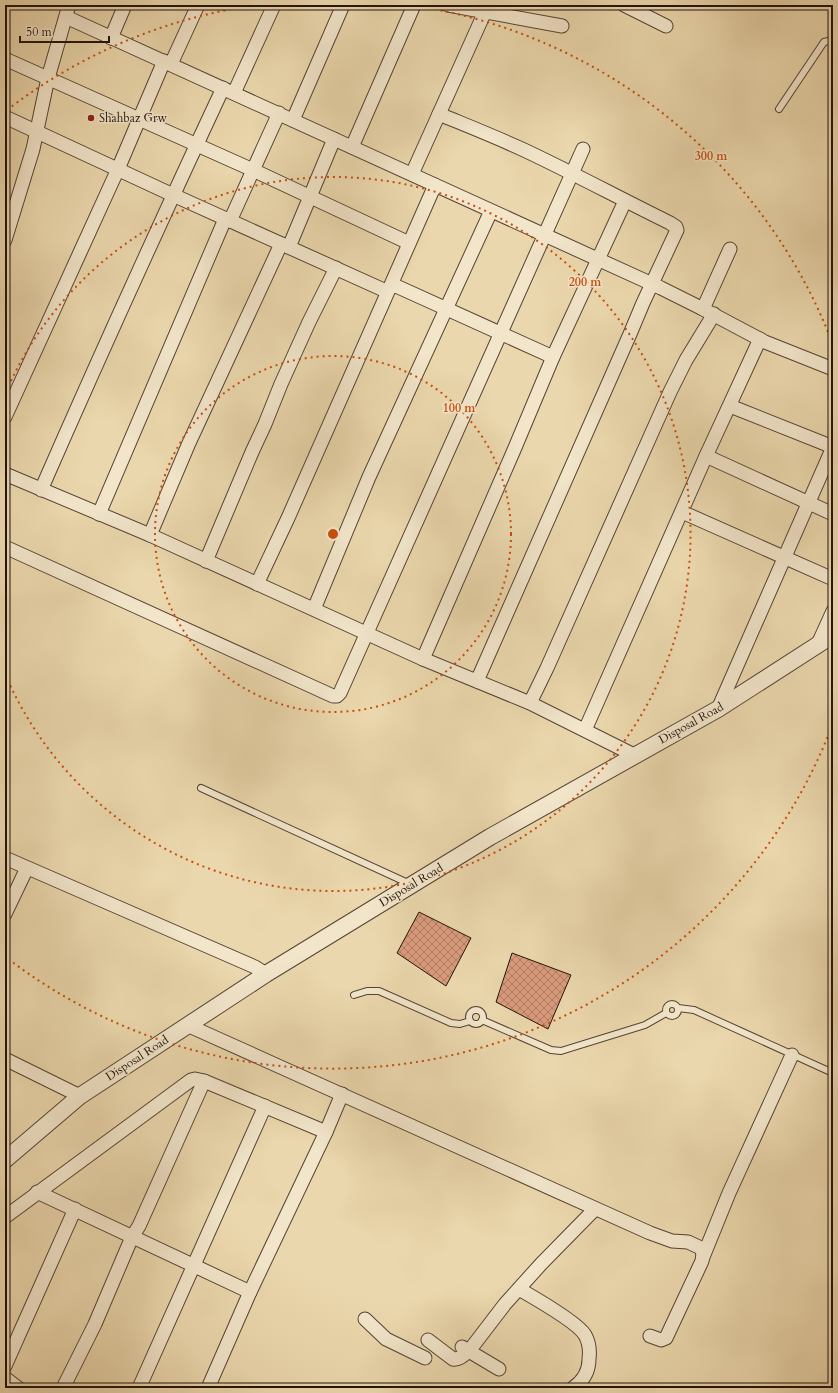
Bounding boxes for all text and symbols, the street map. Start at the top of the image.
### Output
scale bar [20,18,109,44]
text: 50 m [26,24,53,40]
place label: Shahbaz Grw [99,110,167,126]
marker: Shahbaz Grw [86,113,96,123]
text: 300 m [695,148,728,164]
text: 200 m [569,274,602,290]
text: 100 m [443,400,476,416]
centre of rings [326,527,340,541]
street label: Disposal Road [656,698,727,747]
street label: Disposal Road [376,859,446,910]
street label: Disposal Road [103,1031,172,1084]

